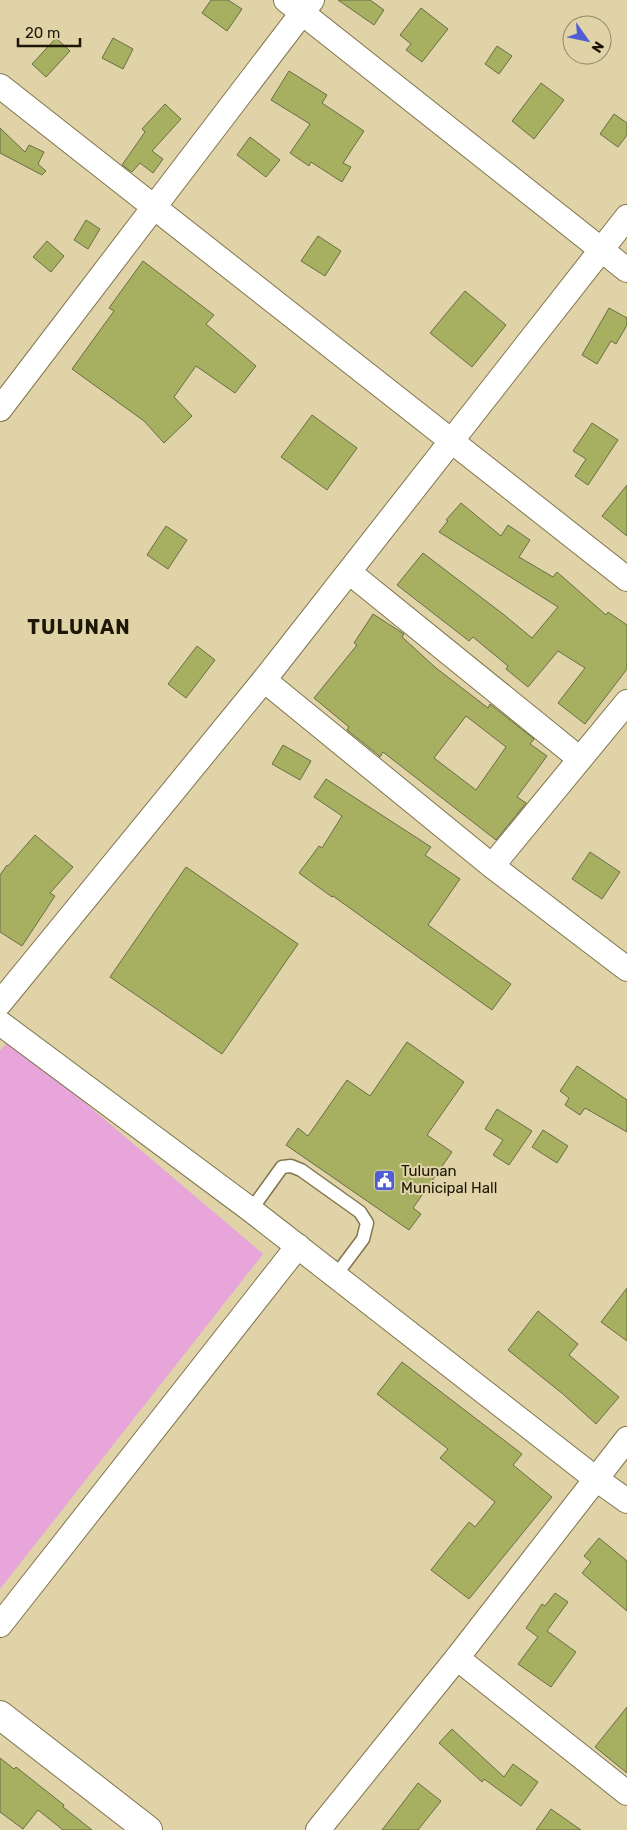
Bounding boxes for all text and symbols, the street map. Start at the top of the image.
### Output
scale bar [18,15,80,47]
north arrow [562,15,612,65]
text: 20 m [25,24,60,42]
text: N [588,38,607,56]
district label: TULUNAN [27,615,131,639]
place label: Tulunan Municipal Hall [401,1162,497,1197]
public building icon: Tulunan Municipal Hall [373,1168,397,1192]

